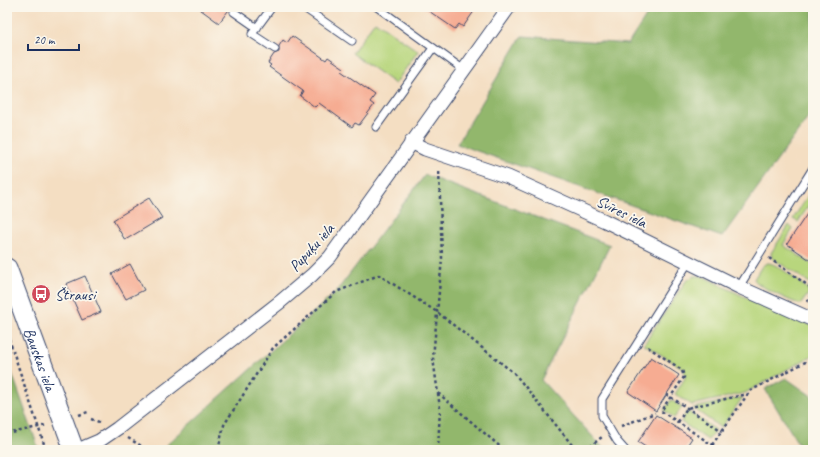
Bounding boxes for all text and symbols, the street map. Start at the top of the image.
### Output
scale bar [28,26,79,52]
text: 20 m [34,32,56,48]
street label: Svīres iela [593,191,651,233]
street label: Pupuķu iela [285,219,339,276]
bus stop icon: Štrausi [30,283,52,305]
place label: Štrausi [55,285,97,305]
street label: Bauskas iela [19,325,61,395]

